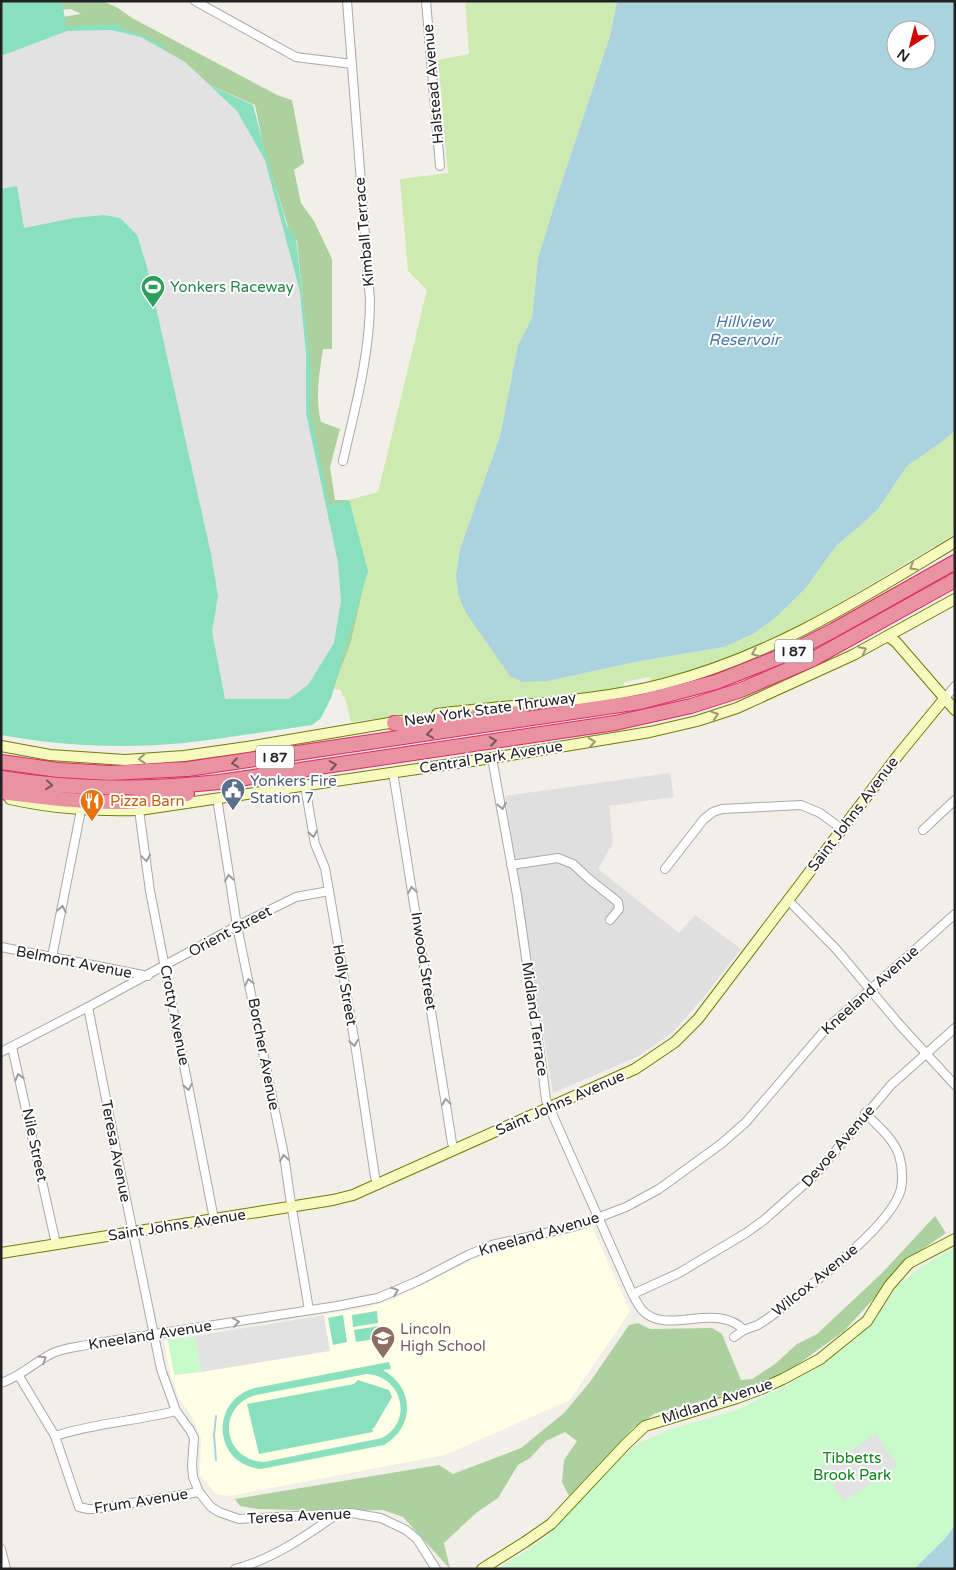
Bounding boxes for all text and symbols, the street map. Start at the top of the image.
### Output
north arrow [886,20,936,70]
street label: Halstead Avenue [419,23,447,145]
text: N [894,45,913,65]
street label: Kimball Terrace [350,177,378,287]
sports icon: Yonkers Raceway [140,274,166,308]
place label: Yonkers Raceway [170,278,294,296]
water label: Hillview Reservoir [708,312,782,350]
one-way arrow [910,561,919,571]
road number: I 87 [775,640,813,662]
one-way arrow [858,646,867,656]
one-way arrow [751,647,760,658]
street label: New York State Thruway [403,688,577,730]
one-way arrow [710,711,718,721]
one-way arrow [426,729,435,739]
one-way arrow [489,736,498,746]
street label: Central Park Avenue [418,737,564,777]
one-way arrow [588,737,597,747]
road number: I 87 [256,746,294,769]
street label: Saint Johns Avenue [804,753,902,875]
one-way arrow [138,754,146,765]
one-way arrow [231,757,239,768]
one-way arrow [328,760,337,770]
place label: Yonkers Fire Station 7 [250,772,337,807]
public building icon: Yonkers Fire Station 7 [220,777,246,811]
one-way arrow [46,779,54,790]
restaurant icon: Pizza Barn [79,788,105,822]
place label: Pizza Barn [110,792,185,810]
one-way arrow [496,801,507,810]
one-way arrow [308,830,318,839]
one-way arrow [140,854,150,862]
one-way arrow [225,873,235,882]
one-way arrow [408,886,418,894]
street label: Orient Street [185,901,275,960]
one-way arrow [56,905,66,914]
street label: Inwood Street [407,911,441,1012]
street label: Belmont Avenue [15,942,133,982]
street label: Kneeland Avenue [818,942,922,1038]
street label: Holly Street [329,943,361,1027]
street label: Midland Terrace [518,961,552,1077]
street label: Crotty Avenue [156,963,194,1067]
one-way arrow [244,977,255,986]
street label: Borcher Avenue [244,996,284,1112]
one-way arrow [349,1038,359,1047]
street label: Saint Johns Avenue [493,1066,627,1140]
one-way arrow [14,1072,25,1081]
one-way arrow [183,1082,193,1091]
street label: Teresa Avenue [97,1098,135,1204]
one-way arrow [441,1098,452,1106]
street label: Devoe Avenue [798,1101,878,1191]
street label: Nile Street [18,1107,52,1184]
one-way arrow [280,1154,290,1162]
street label: Saint Johns Avenue [107,1205,247,1245]
street label: Kneeland Avenue [477,1208,601,1260]
street label: Wilcox Avenue [769,1240,861,1320]
one-way arrow [391,1287,399,1297]
street label: Kneeland Avenue [87,1316,213,1354]
one-way arrow [233,1317,241,1328]
place label: Lincoln High School [400,1320,486,1355]
school or university icon: Lincoln High School [370,1325,396,1359]
one-way arrow [38,1356,47,1365]
street label: Midland Avenue [659,1375,775,1427]
park label: Tibbetts Brook Park [813,1449,891,1484]
street label: Frum Avenue [93,1485,189,1517]
street label: Teresa Avenue [247,1504,351,1528]

